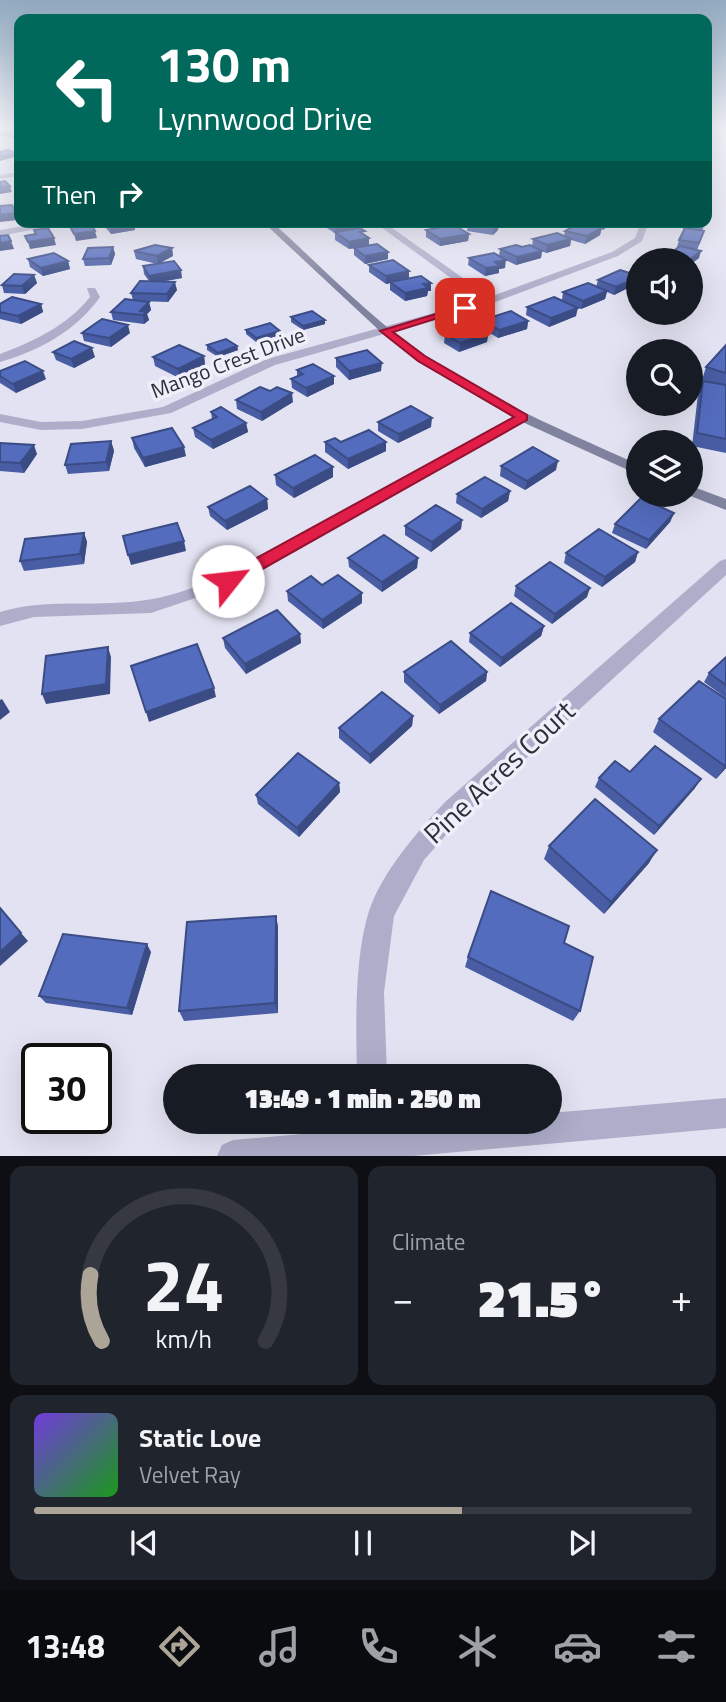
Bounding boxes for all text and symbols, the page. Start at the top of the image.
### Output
text: 130 m [157,26,291,101]
icon: left [42,42,133,133]
text: Lynnwood Drive [157,94,373,142]
text: Then [42,175,97,214]
icon: right [111,175,149,213]
map controls [626,248,703,507]
button: sound [626,248,703,325]
pin [435,278,495,338]
icon: arrive [446,289,484,327]
street label: Mango Crest Drive [146,318,309,406]
button: search [626,339,703,416]
button: layers [626,430,703,507]
position arrow [191,544,265,618]
street label: Pine Acres Court [413,690,584,853]
speed limit sign: 30 [21,1043,112,1134]
text: 13:49 · 1 min · 250 m [244,1079,481,1118]
text: Climate [392,1224,465,1259]
text: 24 [143,1230,225,1340]
text: 21.5° [477,1258,607,1337]
text: − [392,1269,413,1327]
text: + [671,1269,692,1327]
text: km/h [156,1320,212,1358]
text: Static Love [139,1418,261,1457]
text: Velvet Ray [139,1457,241,1492]
icon: previous [125,1524,163,1562]
icon: pause [344,1524,382,1562]
icon: next [563,1524,601,1562]
text: 13:48 [25,1622,105,1670]
icon: directions [155,1622,204,1671]
icon: music [255,1622,304,1671]
icon: phone [354,1622,403,1671]
icon: climate [453,1622,502,1671]
icon: car [553,1622,602,1671]
icon: filters [652,1622,701,1671]

